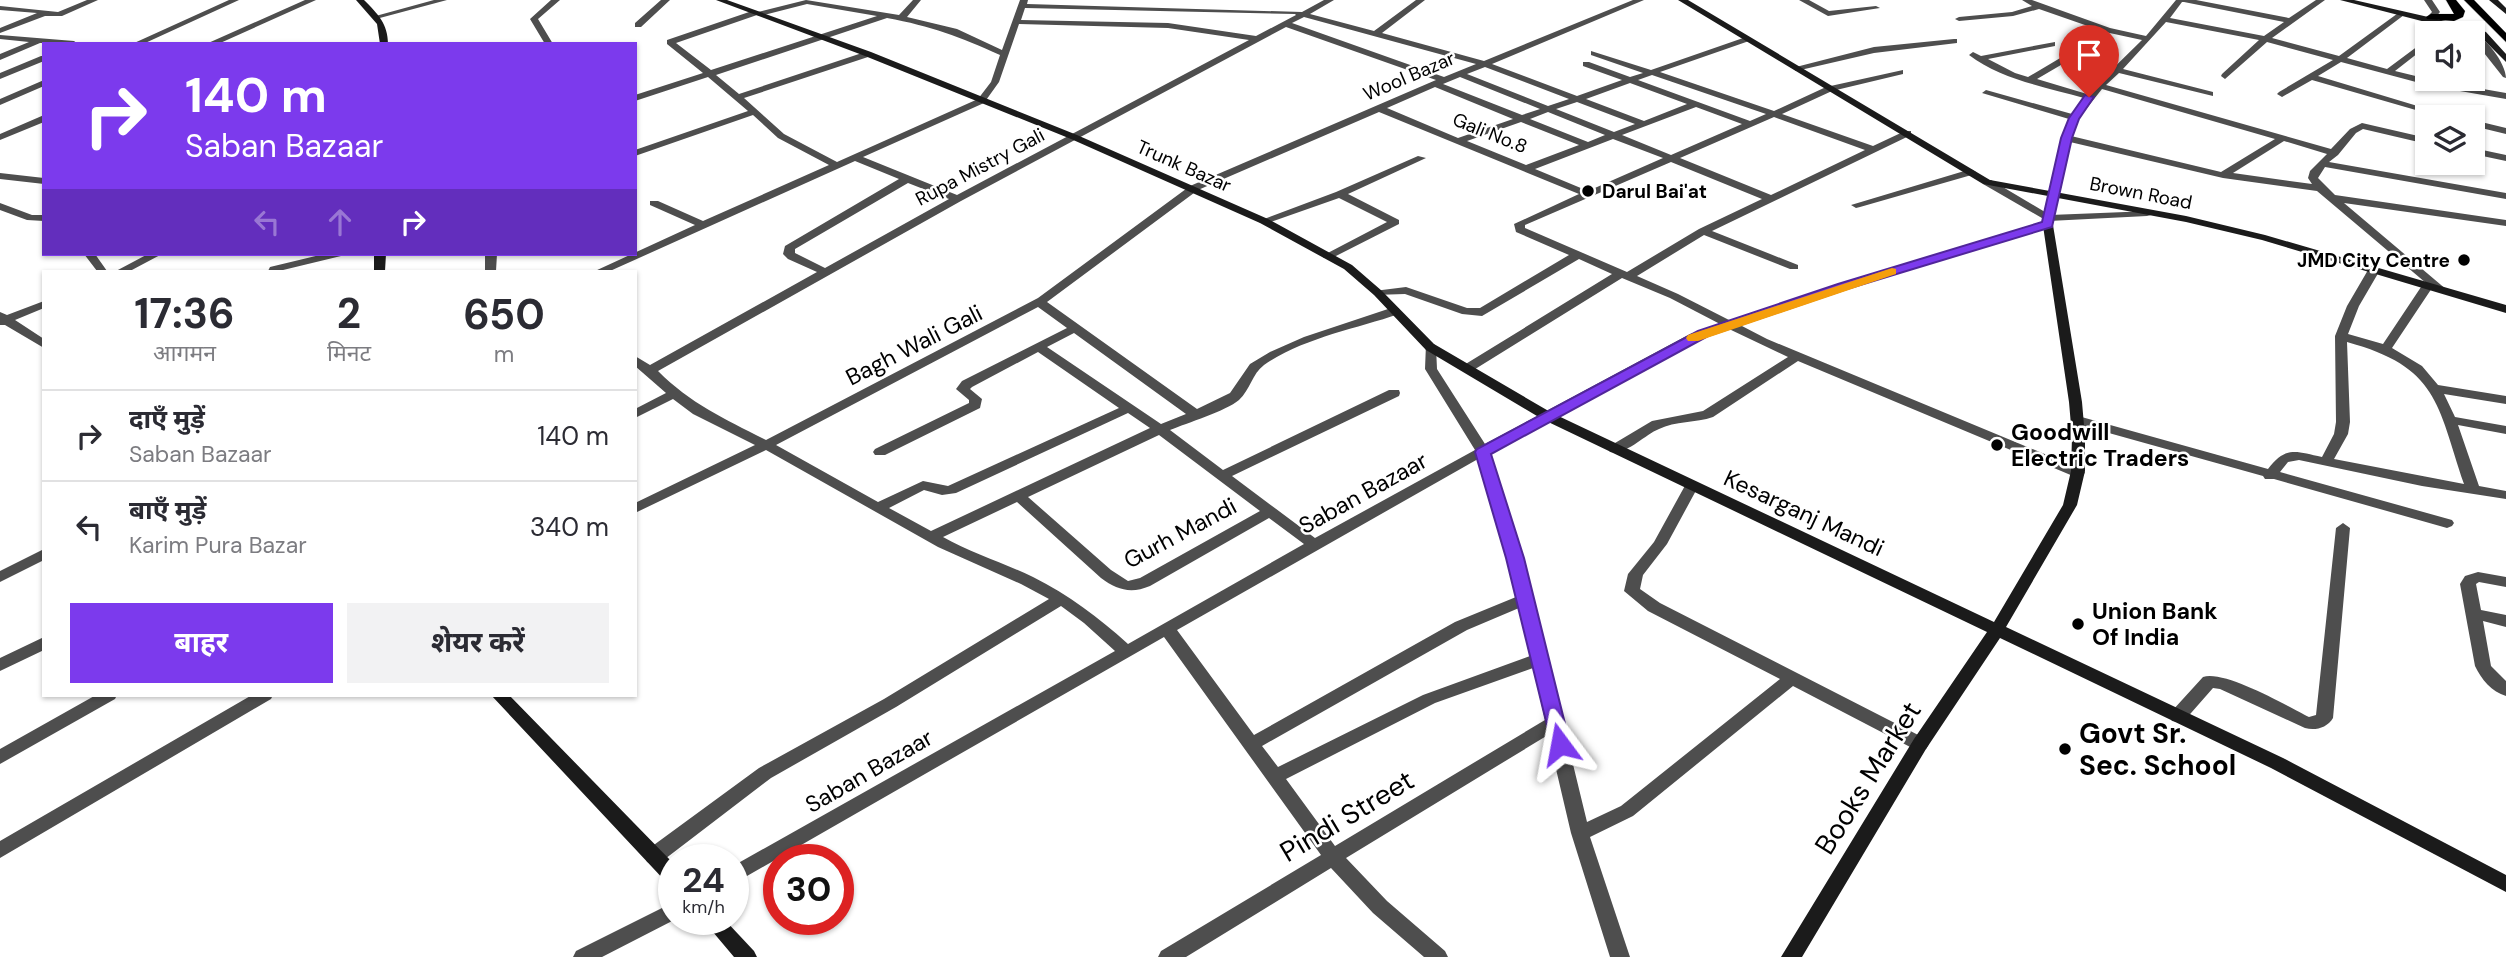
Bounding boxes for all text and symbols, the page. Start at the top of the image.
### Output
map controls [2415,21,2485,175]
button: sound [2415,21,2485,91]
pin [2059,25,2119,97]
icon: arrive [2070,36,2108,74]
street label: Wool Bazar [1359,46,1459,106]
text: 140 m [185,63,327,127]
icon: right [70,70,161,161]
button: layers [2415,105,2485,175]
street label: Gali No.8 [1449,107,1531,159]
street label: Rupa Mistry Gali [911,122,1049,212]
text: Saban Bazaar [185,125,383,167]
street label: Trunk Bazar [1133,134,1235,198]
street label: Brown Road [2088,171,2194,215]
place label: Darul Bai'at [1602,179,1707,204]
marker: Darul Bai'at [1580,183,1596,199]
icon: left [248,203,286,241]
icon: ahead [321,203,359,241]
icon: right [394,203,432,241]
place label: JMD City Centre [2297,248,2450,273]
marker: JMD City Centre [2456,252,2472,268]
text: 17:36 [134,286,235,341]
text: 2 [337,286,361,341]
text: 650 [463,287,545,342]
street label: Bagh Wali Gali [841,298,987,392]
text: आगमन [153,338,216,368]
text: मिनट [327,338,371,368]
text: m [494,339,514,369]
text: दाएँ मुड़ें [129,402,205,436]
icon: right [70,417,108,455]
place label: Goodwill Electric Traders [2011,417,2189,473]
text: 140 m [537,419,609,453]
marker: Goodwill Electric Traders [1989,437,2005,453]
text: Saban Bazaar [129,439,272,469]
street label: Saban Bazaar [1293,445,1433,541]
street label: Kesarganj Mandi [1719,463,1889,563]
street label: Gurh Mandi [1118,491,1242,575]
text: बाएँ मुड़ें [129,493,206,527]
icon: left [70,508,108,546]
text: 340 m [530,510,609,544]
text: Karim Pura Bazar [129,530,307,560]
place label: Union Bank Of India [2092,596,2218,652]
button: बाहर [70,603,333,683]
button: शेयर करें [347,603,609,683]
marker: Union Bank Of India [2070,616,2086,632]
street label: Books Market [1806,695,1930,861]
position arrow [1523,707,1597,781]
place label: Govt Sr. Sec. School [2079,715,2236,784]
street label: Saban Bazaar [800,722,938,820]
marker: Govt Sr. Sec. School [2057,741,2073,757]
street label: Pindi Street [1273,761,1421,871]
speed limit sign: 30 [763,844,854,935]
text: 24 [682,857,725,903]
text: km/h [682,895,725,919]

